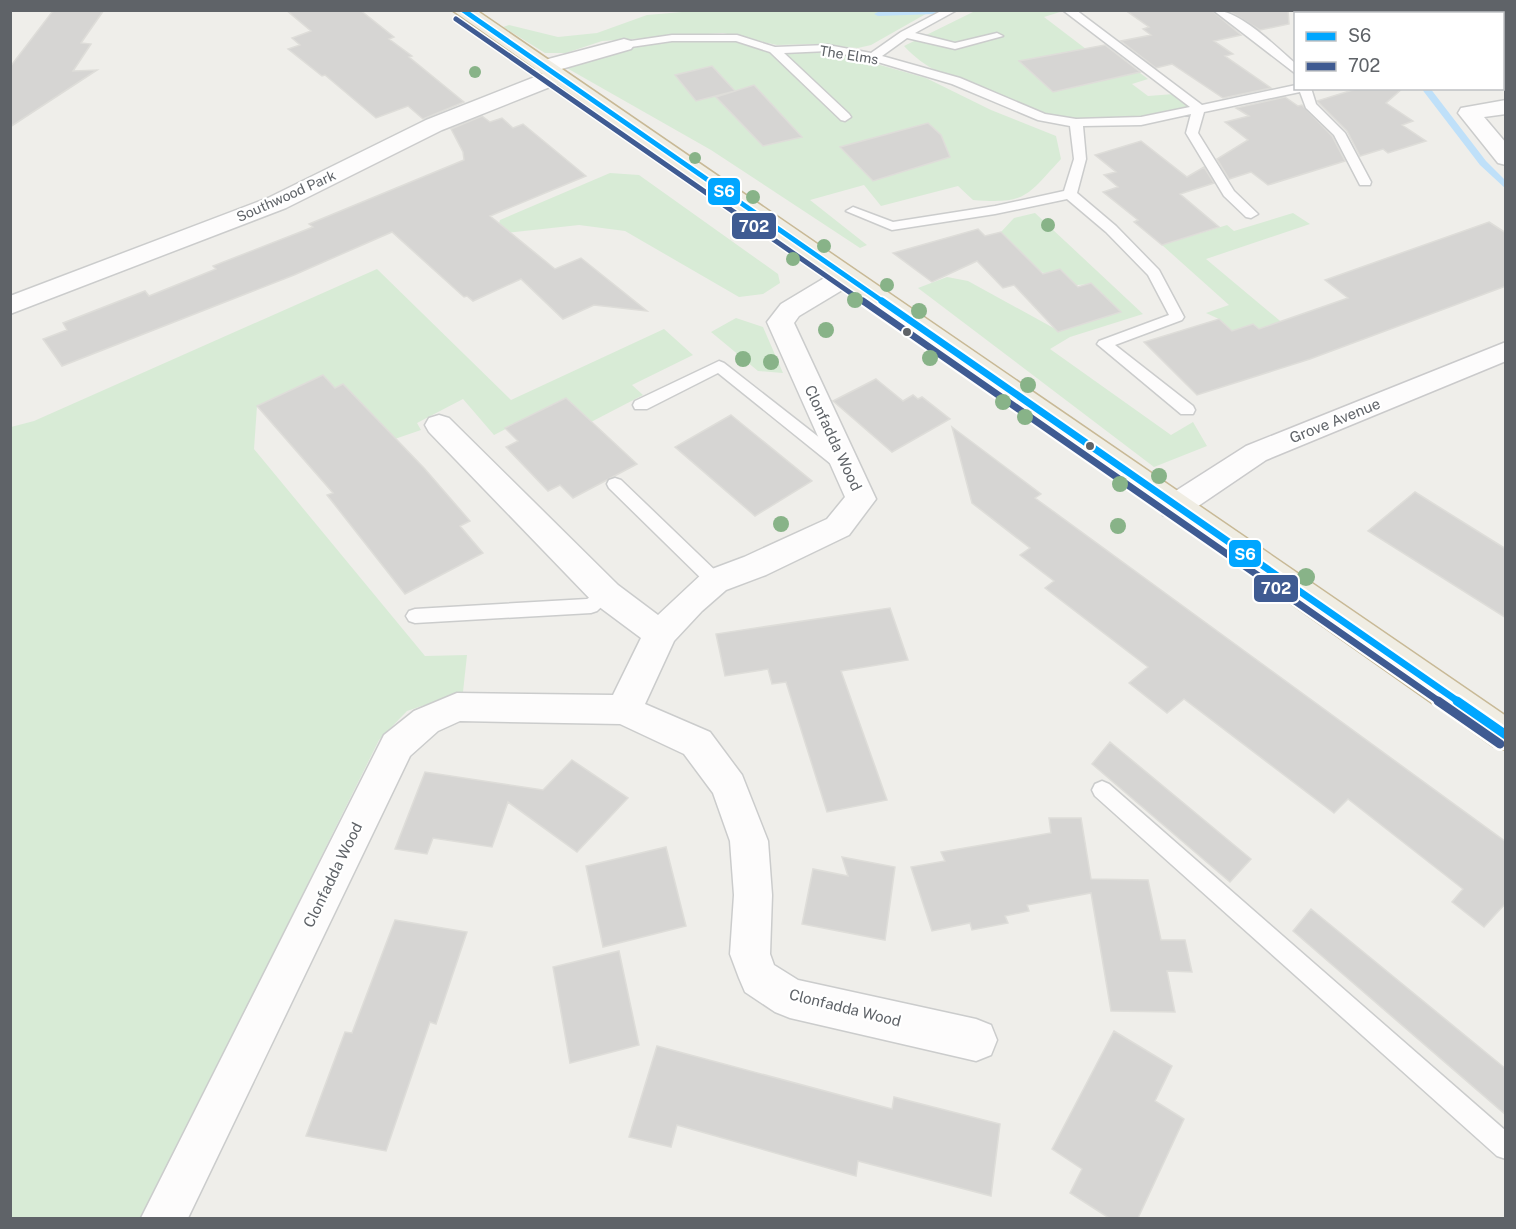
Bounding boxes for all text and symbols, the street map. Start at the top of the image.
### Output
legend [1294,12,1504,90]
text: S6 [1348,25,1371,46]
street label: The Elms [818,42,880,68]
text: 702 [1348,55,1380,76]
street label: Southwood Park [234,167,338,225]
line badge: S6 [707,177,741,206]
text: S6 [713,182,735,201]
line badge: 702 [731,212,777,240]
text: 702 [739,217,769,236]
unlabelled marker [901,326,913,338]
street label: Clonfadda Wood [802,382,865,493]
street label: Grove Avenue [1287,395,1383,446]
unlabelled marker [1084,440,1096,452]
line badge: S6 [1228,539,1262,568]
text: S6 [1234,545,1256,564]
line badge: 702 [1253,574,1299,603]
text: 702 [1261,579,1291,598]
street label: Clonfadda Wood [300,820,365,930]
street label: Clonfadda Wood [787,985,903,1030]

